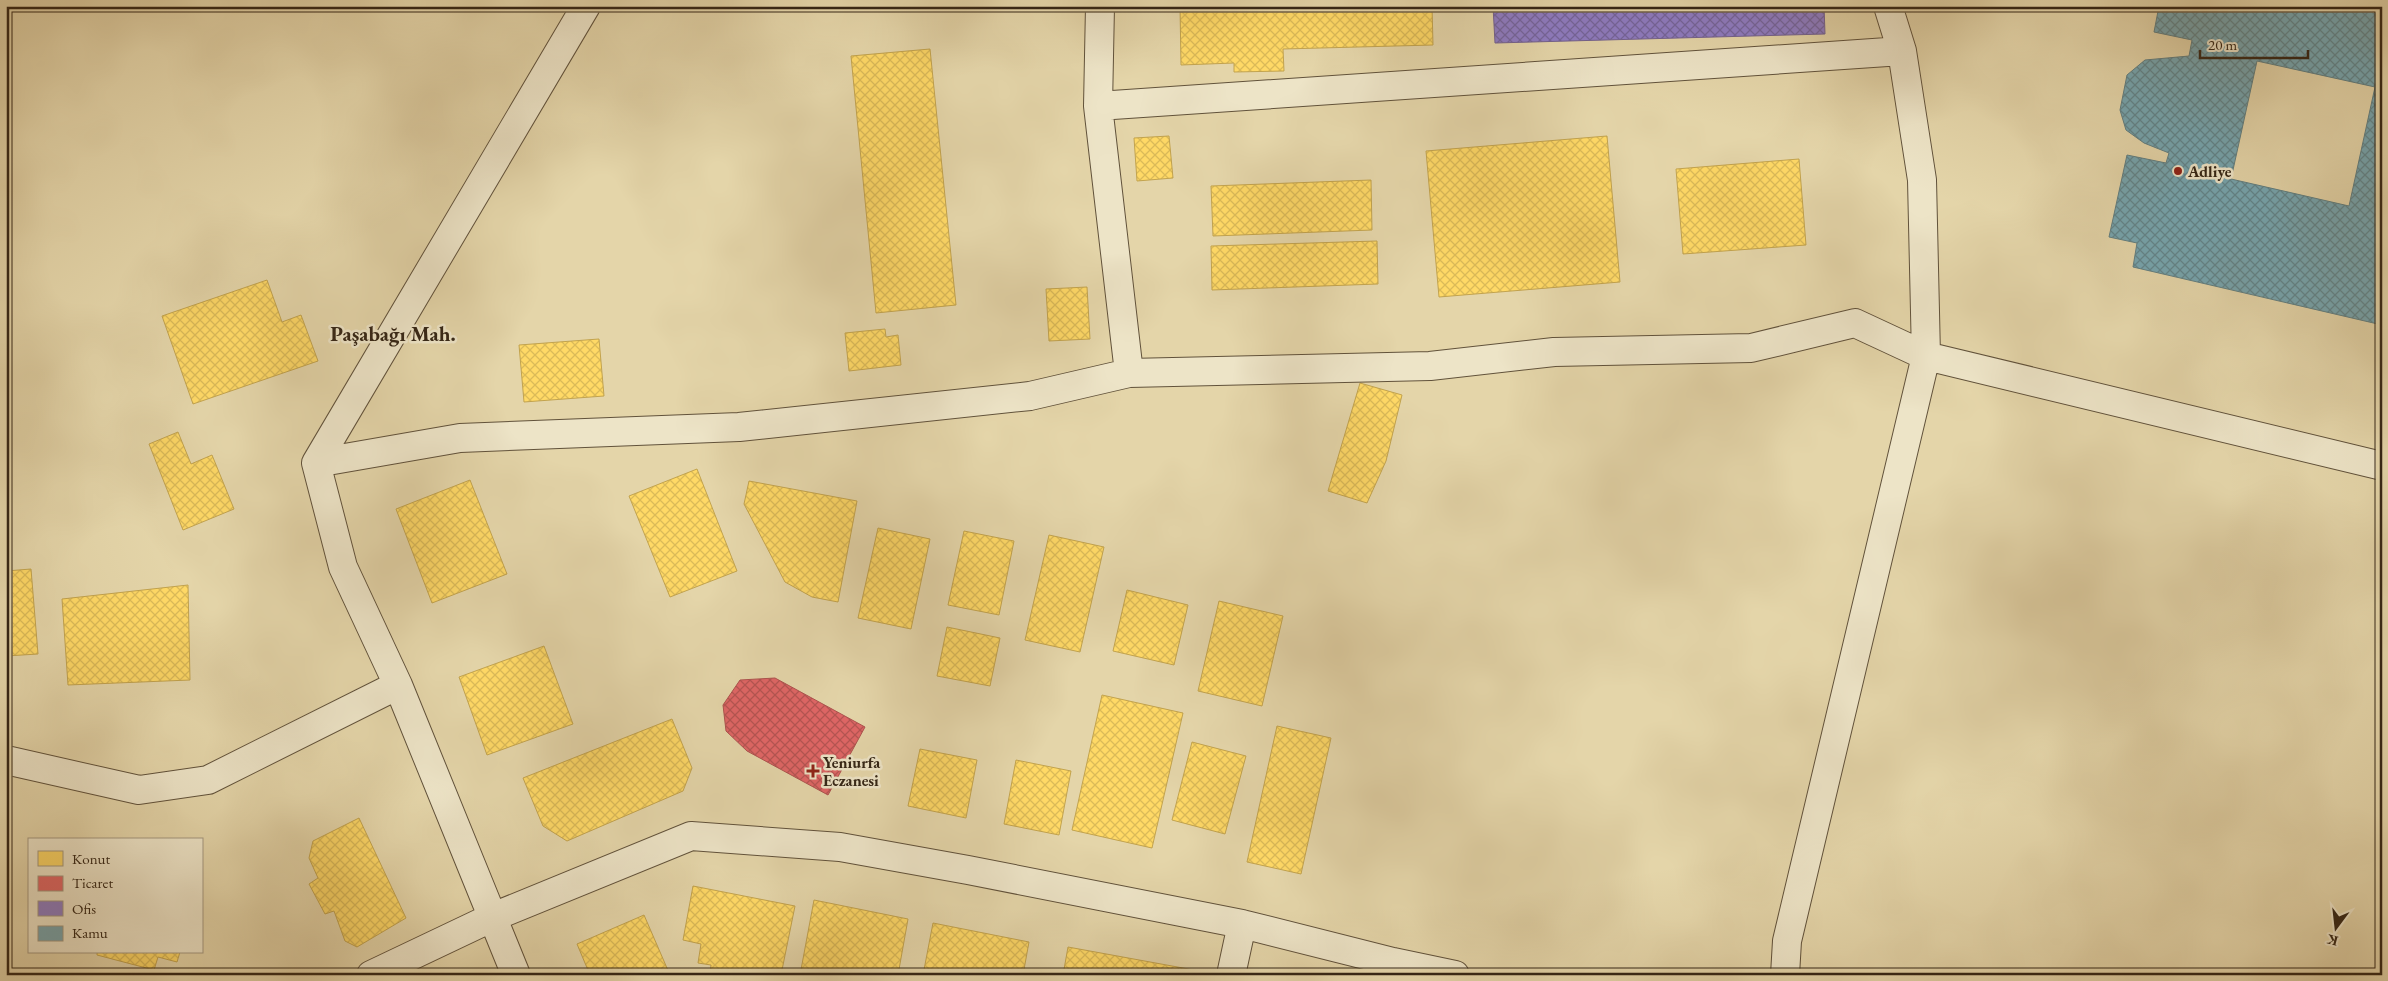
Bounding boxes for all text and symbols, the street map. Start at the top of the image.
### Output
scale bar [2200,28,2308,60]
text: 20 m [2208,35,2237,54]
place label: Adliye [2187,161,2232,182]
marker: Adliye [2172,165,2184,177]
district label: Paşabağı Mah. [330,320,456,347]
place label: Yeniurfa Eczanesi [823,752,881,791]
marker: Yeniurfa Eczanesi [807,765,819,777]
legend [28,838,202,954]
text: Konut [72,849,110,868]
text: Ticaret [72,873,113,892]
text: Ofis [72,899,96,918]
north arrow [2310,904,2360,954]
text: Kamu [72,923,108,942]
text: K [2325,930,2340,951]

